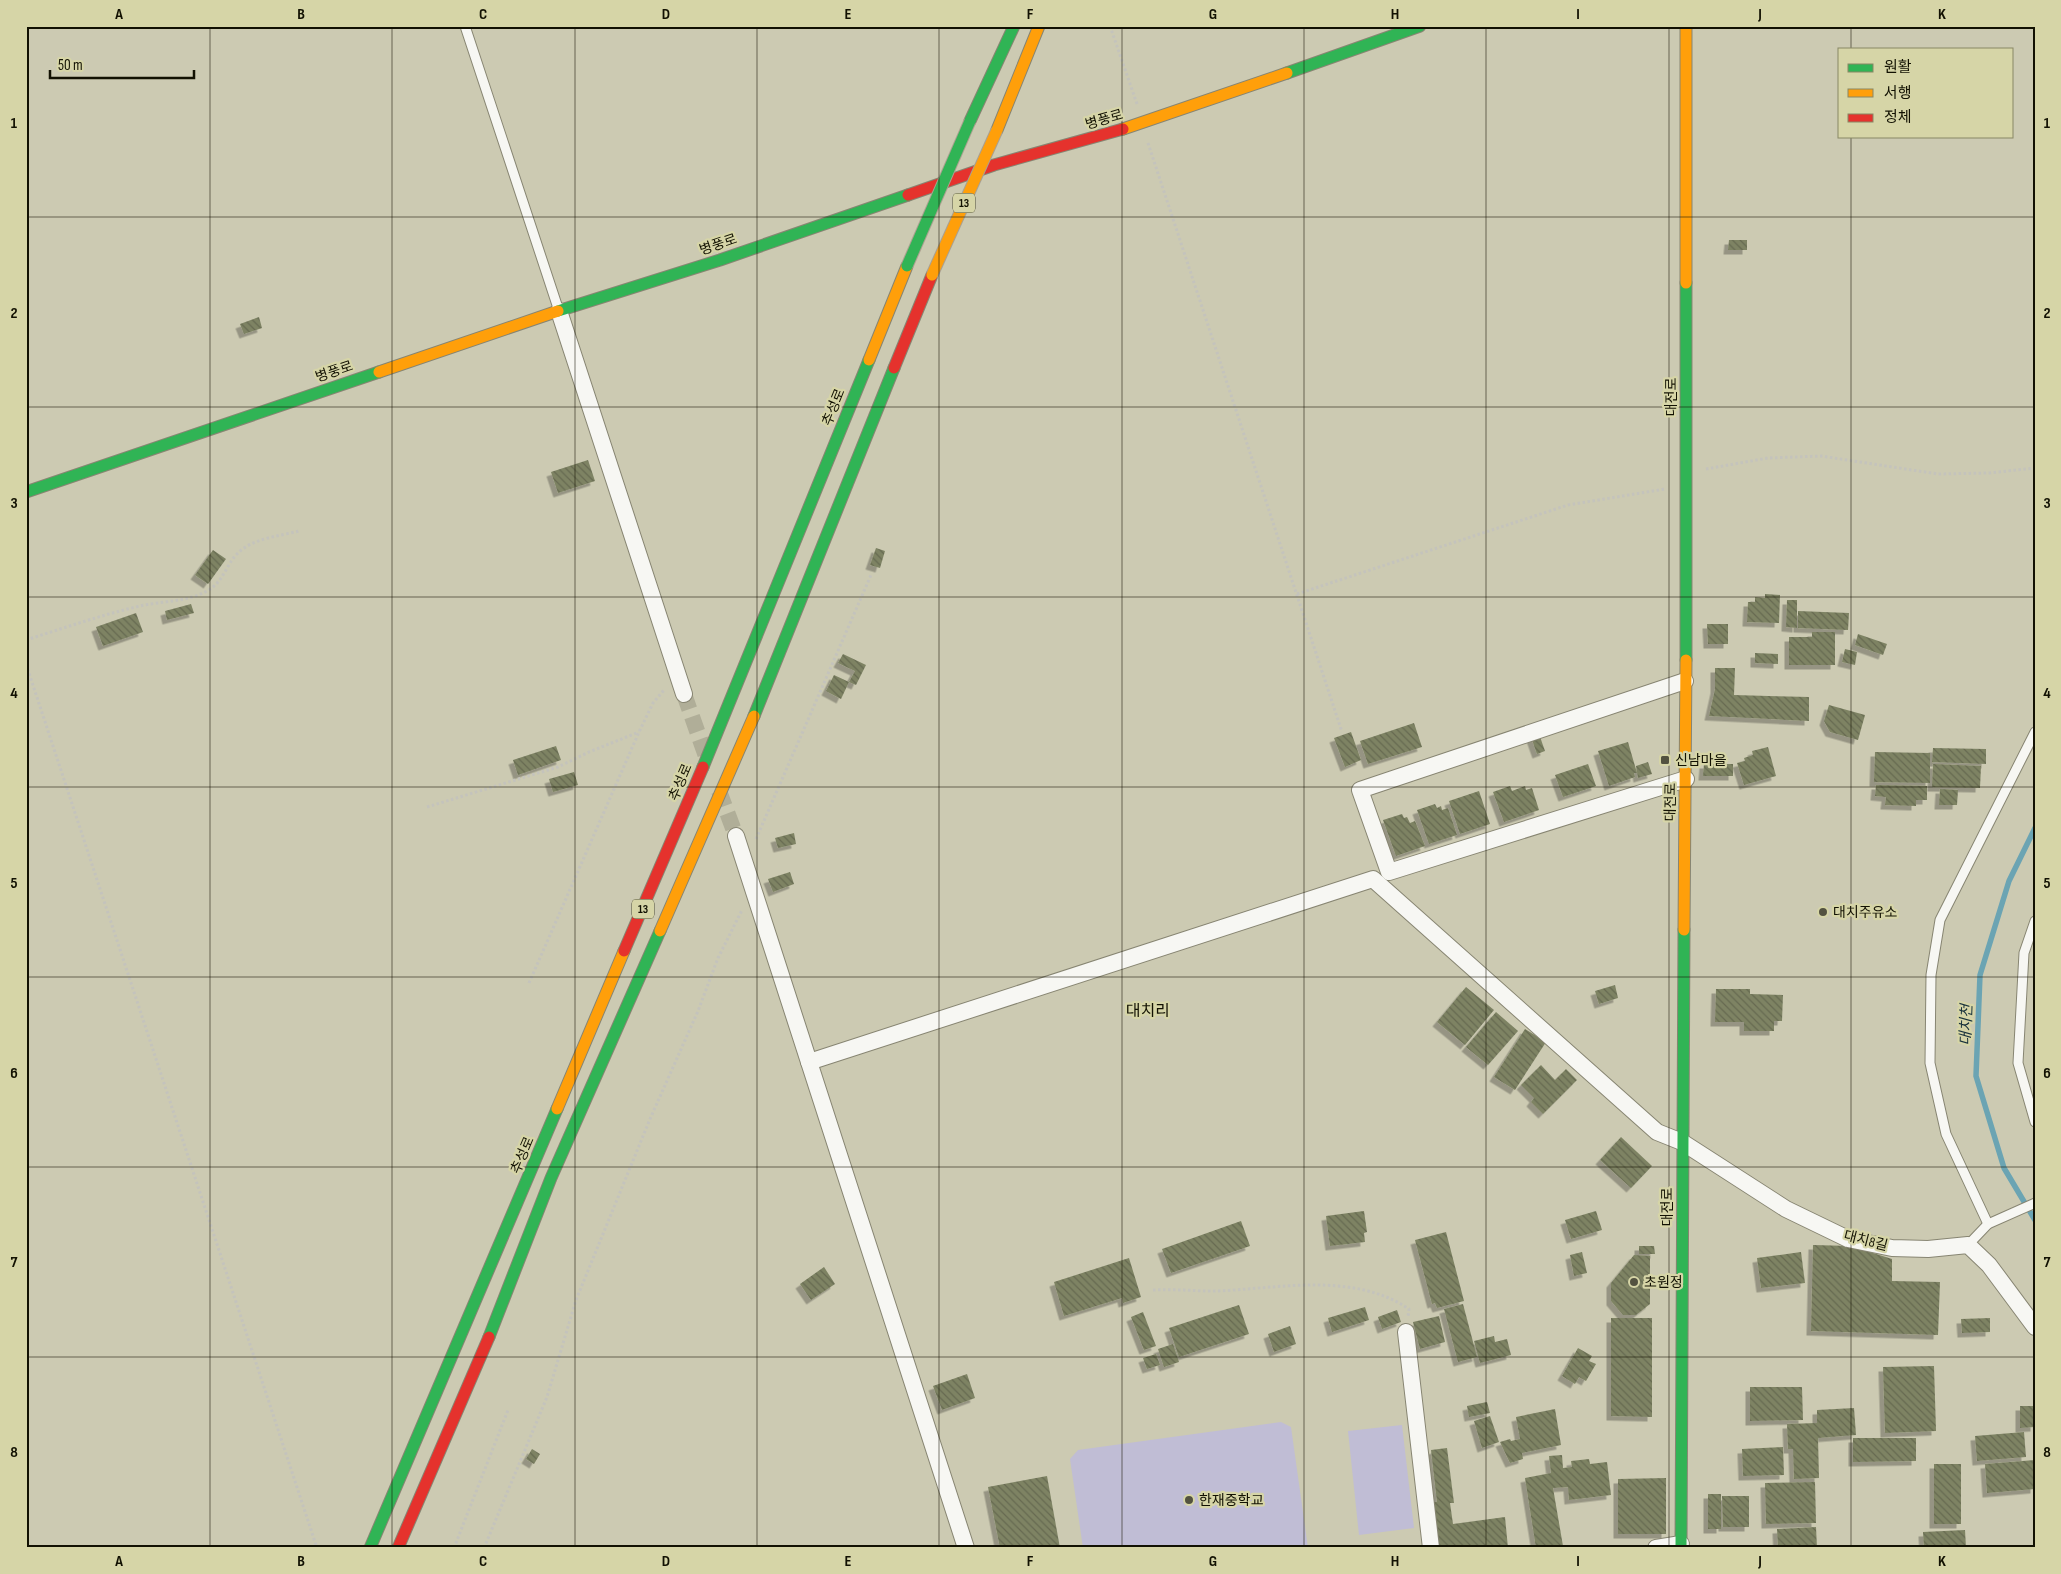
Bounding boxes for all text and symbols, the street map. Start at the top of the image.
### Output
text: A [114,5,123,24]
text: B [297,5,305,24]
text: C [479,5,487,24]
text: D [662,5,670,24]
text: E [845,5,852,24]
text: F [1027,5,1034,24]
text: G [1209,5,1217,24]
text: H [1391,5,1399,24]
text: I [1576,5,1580,24]
text: J [1757,5,1762,24]
text: K [1938,5,1946,24]
scale bar [50,48,194,80]
legend [1838,48,2014,138]
text: 50 m [58,56,83,75]
text: 원활 [1884,58,1912,77]
text: 서행 [1884,84,1912,103]
street label: 병풍로 [1083,106,1125,133]
text: 정체 [1884,108,1912,127]
text: 1 [11,114,18,133]
text: 1 [2044,114,2051,133]
road number: 13 [953,194,975,212]
street label: 병풍로 [697,230,739,259]
text: 2 [10,304,18,323]
text: 2 [2043,304,2051,323]
street label: 병풍로 [313,357,355,386]
street label: 대전로 [1663,378,1680,416]
street label: 추성로 [818,386,849,428]
text: 3 [10,494,18,513]
text: 3 [2043,494,2051,513]
text: 4 [10,684,18,703]
text: 4 [2043,684,2051,703]
place label: 신남마을 [1675,752,1727,769]
marker: 신남마을 [1659,754,1671,766]
street label: 추성로 [665,761,696,803]
street label: 대전로 [1662,782,1679,821]
text: 5 [10,874,18,893]
text: 5 [2043,874,2051,893]
road number: 13 [632,900,654,919]
place label: 대치주유소 [1833,904,1898,921]
marker: 대치주유소 [1817,906,1829,918]
district label: 대치리 [1126,1002,1170,1021]
water label: 대치천 [1956,1002,1977,1046]
text: 6 [10,1064,18,1083]
text: 6 [2043,1064,2051,1083]
street label: 추성로 [507,1134,538,1176]
street label: 대전로 [1659,1188,1676,1226]
street label: 대치8길 [1842,1227,1890,1254]
text: 7 [11,1253,18,1272]
text: 7 [2044,1253,2051,1272]
place label: 초원정 [1644,1274,1683,1291]
marker: 초원정 [1628,1276,1640,1288]
text: 8 [10,1443,18,1462]
text: 8 [2043,1443,2051,1462]
place label: 한재중학교 [1199,1492,1264,1509]
marker: 한재중학교 [1183,1494,1195,1506]
text: A [114,1552,123,1571]
text: B [297,1552,305,1571]
text: C [479,1552,487,1571]
text: D [662,1552,670,1571]
text: E [845,1552,852,1571]
text: F [1027,1552,1034,1571]
text: G [1209,1552,1217,1571]
text: H [1391,1552,1399,1571]
text: I [1576,1552,1580,1571]
text: J [1757,1552,1762,1571]
text: K [1938,1552,1946,1571]

